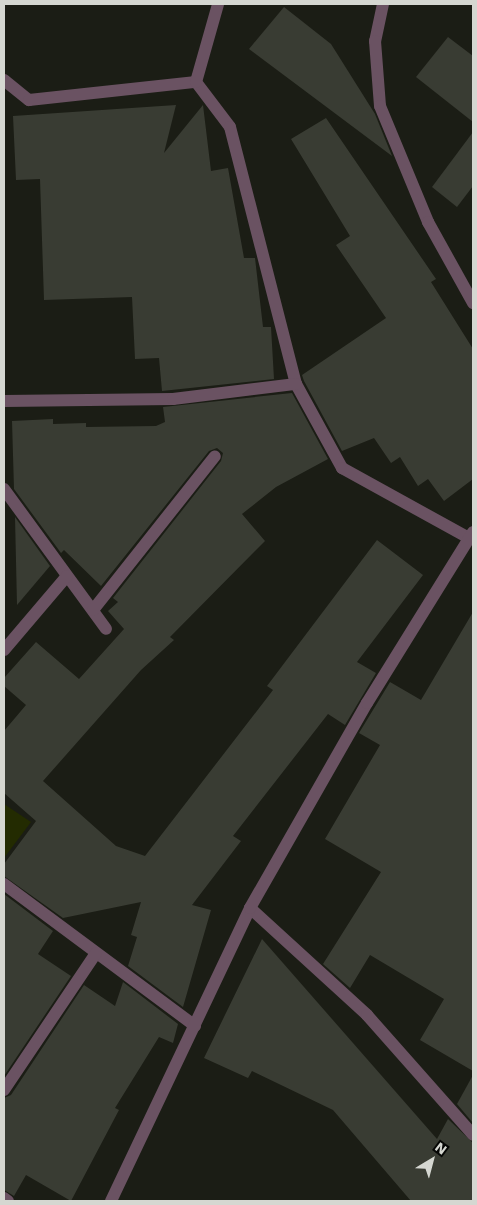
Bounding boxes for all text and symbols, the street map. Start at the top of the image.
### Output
north arrow [407,1135,457,1185]
text: N [432,1139,450,1158]

